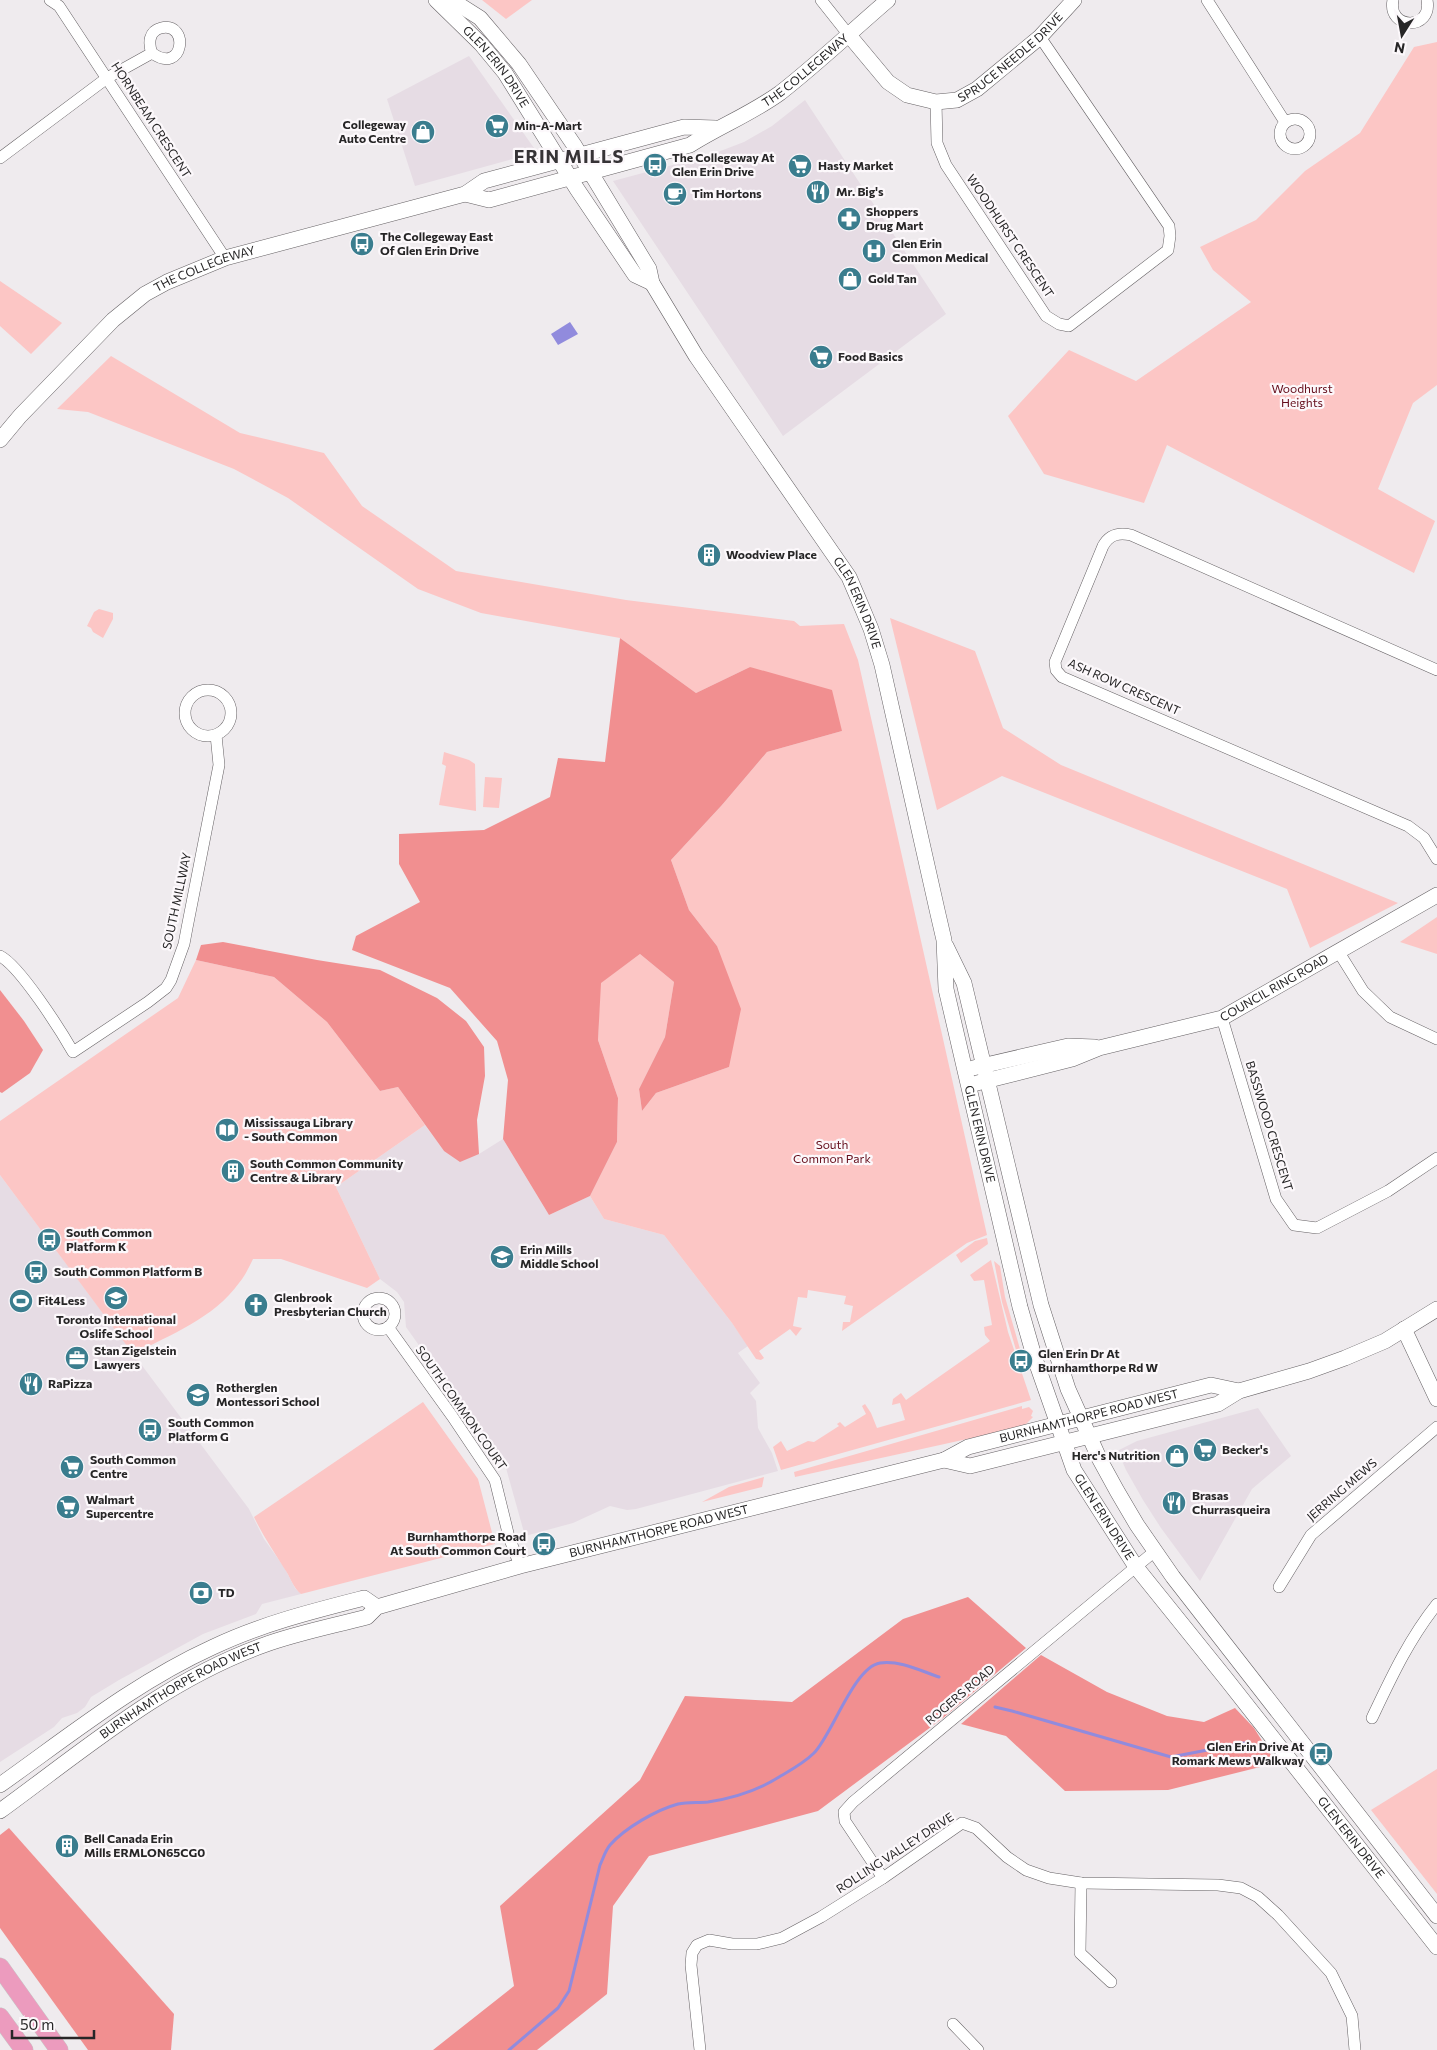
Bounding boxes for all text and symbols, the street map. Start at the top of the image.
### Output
street label: SPRUCE NEEDLE DRIVE [955,9,1065,104]
north arrow [1377,10,1427,60]
street label: GLEN ERIN DRIVE [461,22,533,110]
street label: THE COLLEGEWAY [759,30,851,109]
text: N [1393,39,1406,58]
street label: HORNBEAM CRESCENT [109,59,195,180]
supermarket icon: Min-A-Mart [484,113,510,139]
place label: Collegeway Auto Centre [339,117,406,145]
place label: Min-A-Mart [514,118,582,132]
shop icon: Collegeway Auto Centre [410,119,436,145]
district label: ERIN MILLS [514,145,624,167]
place label: The Collegeway At Glen Erin Drive [672,150,774,178]
bus stop icon: The Collegeway At Glen Erin Drive [642,152,668,178]
supermarket icon: Hasty Market [787,153,813,179]
place label: Hasty Market [818,158,893,172]
street label: WOODHURST CRESCENT [964,171,1058,300]
restaurant icon: Mr. Big's [805,179,831,205]
cafe icon: Tim Hortons [662,181,688,207]
place label: Mr. Big's [836,184,884,198]
place label: Tim Hortons [692,186,762,200]
place label: Shoppers Drug Mart [866,204,923,232]
pharmacy icon: Shoppers Drug Mart [836,206,862,232]
place label: The Collegeway East Of Glen Erin Drive [380,229,493,257]
bus stop icon: The Collegeway East Of Glen Erin Drive [349,231,375,257]
place label: Glen Erin Common Medical [892,236,988,264]
hospital icon: Glen Erin Common Medical [861,238,887,264]
street label: THE COLLEGEWAY [151,242,256,294]
shop icon: Gold Tan [837,266,863,292]
place label: Gold Tan [868,271,917,285]
supermarket icon: Food Basics [808,344,834,370]
place label: Food Basics [838,349,903,363]
park label: Woodhurst Heights [1271,381,1333,409]
building icon: Woodview Place [696,542,722,568]
place label: Woodview Place [726,547,817,561]
street label: GLEN ERIN DRIVE [831,554,885,650]
street label: ASH ROW CRESCENT [1066,655,1183,717]
street label: SOUTH MILLWAY [159,851,193,950]
street label: COUNCIL RING ROAD [1217,951,1331,1024]
street label: BASSWOOD CRESCENT [1244,1059,1296,1193]
street label: GLEN ERIN DRIVE [963,1084,999,1184]
place label: Mississauga Library - South Common [244,1115,353,1143]
library icon: Mississauga Library - South Common [214,1117,240,1143]
park label: South Common Park [793,1137,871,1165]
place label: South Common Community Centre & Library [250,1156,404,1184]
building icon: South Common Community Centre & Library [220,1158,246,1184]
place label: South Common Platform K [66,1225,152,1253]
bus stop icon: South Common Platform K [36,1227,62,1253]
place label: Erin Mills Middle School [520,1242,598,1270]
school or university icon: Erin Mills Middle School [489,1244,515,1270]
bus stop icon: South Common Platform B [23,1259,49,1285]
place label: South Common Platform B [54,1264,202,1278]
school or university icon: Toronto International Oslife School [103,1285,129,1311]
sports icon: Fit4Less [8,1288,34,1314]
place label: Glenbrook Presbyterian Church [274,1290,387,1318]
church icon: Glenbrook Presbyterian Church [243,1292,269,1318]
place label: Fit4Less [38,1293,86,1307]
place label: Toronto International Oslife School [56,1312,176,1340]
place label: Stan Zigelstein Lawyers [94,1343,177,1371]
street label: SOUTH COMMON COURT [413,1343,510,1473]
office icon: Stan Zigelstein Lawyers [64,1345,90,1371]
place label: Glen Erin Dr At Burnhamthorpe Rd W [1038,1346,1158,1374]
bus stop icon: Glen Erin Dr At Burnhamthorpe Rd W [1008,1348,1034,1374]
restaurant icon: RaPizza [18,1371,44,1397]
place label: RaPizza [48,1376,92,1390]
place label: Rotherglen Montessori School [216,1380,319,1408]
school or university icon: Rotherglen Montessori School [185,1382,211,1408]
street label: BURNHAMTHORPE ROAD WEST [998,1386,1180,1445]
place label: South Common Platform G [168,1415,254,1443]
bus stop icon: South Common Platform G [137,1417,163,1443]
supermarket icon: Becker's [1192,1437,1218,1463]
place label: Becker's [1222,1442,1269,1456]
shop icon: Herc's Nutrition [1164,1443,1190,1469]
place label: Herc's Nutrition [1072,1448,1160,1462]
place label: South Common Centre [90,1452,176,1480]
supermarket icon: South Common Centre [59,1454,85,1480]
street label: JERRING MEWS [1304,1455,1380,1524]
street label: GLEN ERIN DRIVE [1072,1471,1138,1562]
place label: Brasas Churrasqueira [1192,1488,1270,1516]
restaurant icon: Brasas Churrasqueira [1161,1490,1187,1516]
place label: Walmart Supercentre [86,1492,154,1520]
supermarket icon: Walmart Supercentre [55,1494,81,1520]
street label: BURNHAMTHORPE ROAD WEST [568,1501,750,1559]
place label: Burnhamthorpe Road At South Common Court [390,1529,526,1557]
bus stop icon: Burnhamthorpe Road At South Common Court [531,1531,557,1557]
bank icon: TD [188,1580,214,1606]
place label: TD [218,1585,235,1599]
street label: BURNHAMTHORPE ROAD WEST [96,1638,264,1741]
street label: ROGERS ROAD [922,1661,997,1727]
place label: Glen Erin Drive At Romark Mews Walkway [1172,1739,1304,1767]
bus stop icon: Glen Erin Drive At Romark Mews Walkway [1308,1741,1334,1767]
street label: GLEN ERIN DRIVE [1315,1793,1388,1880]
street label: ROLLING VALLEY DRIVE [833,1809,956,1895]
place label: Bell Canada Erin Mills ERMLON65CG0 [84,1831,205,1859]
building icon: Bell Canada Erin Mills ERMLON65CG0 [54,1833,80,1859]
scale bar [12,2008,95,2040]
text: 50 m [20,2015,54,2033]

